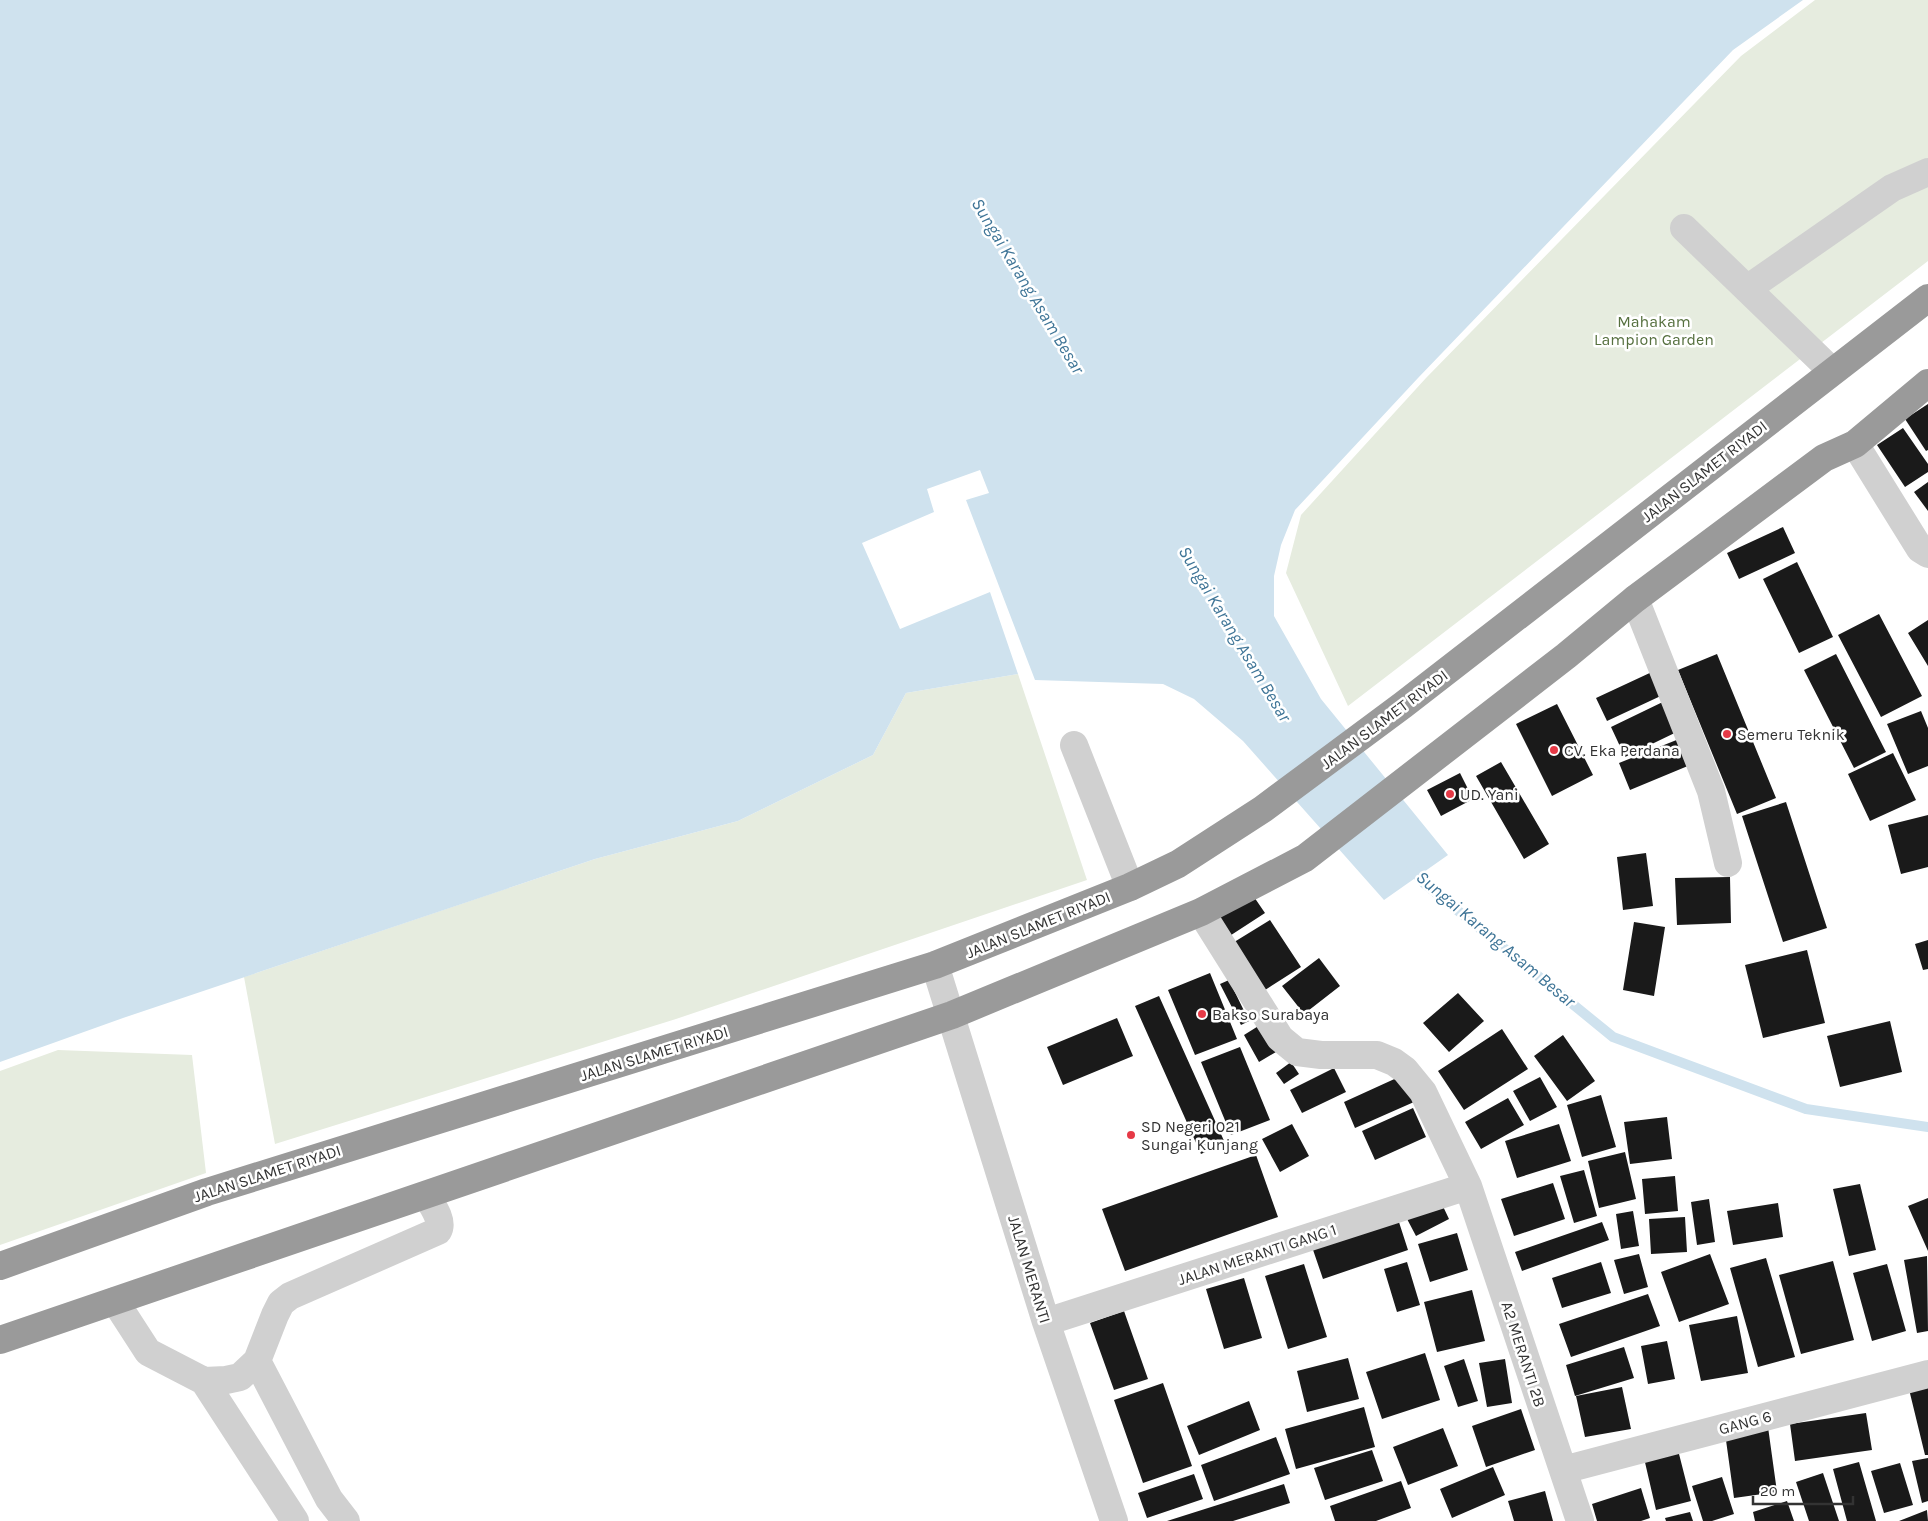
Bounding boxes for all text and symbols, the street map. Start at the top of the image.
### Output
water label: Sungai Karang Asam Besar [967,194,1090,379]
park label: Mahakam Lampion Garden [1594,312,1714,349]
street label: JALAN SLAMET RIYADI [1638,417,1771,526]
water label: Sungai Karang Asam Besar [1174,542,1297,727]
street label: JALAN SLAMET RIYADI [1317,665,1451,773]
place label: Semeru Teknik [1737,725,1845,744]
marker: Semeru Teknik [1721,728,1733,740]
place label: CV. Eka Perdana [1564,741,1680,760]
marker: CV. Eka Perdana [1548,744,1560,756]
place label: UD. Yani [1460,785,1519,804]
marker: UD. Yani [1444,788,1456,800]
water label: Sungai Karang Asam Besar [1412,866,1581,1013]
street label: JALAN SLAMET RIYADI [963,887,1113,962]
place label: Bakso Surabaya [1212,1005,1329,1024]
marker: Bakso Surabaya [1196,1008,1208,1020]
street label: JALAN SLAMET RIYADI [578,1022,731,1085]
place label: SD Negeri 021 Sungai Kunjang [1141,1117,1258,1154]
marker: SD Negeri 021 Sungai Kunjang [1125,1129,1137,1141]
street label: JALAN SLAMET RIYADI [191,1141,343,1206]
street label: JALAN MERANTI [1004,1213,1055,1325]
street label: JALAN MERANTI GANG 1 [1175,1220,1339,1289]
street label: A2 MERANTI 2B [1497,1299,1550,1410]
street label: GANG 6 [1717,1406,1774,1439]
scale bar [1753,1474,1853,1506]
text: 20 m [1760,1482,1795,1500]

